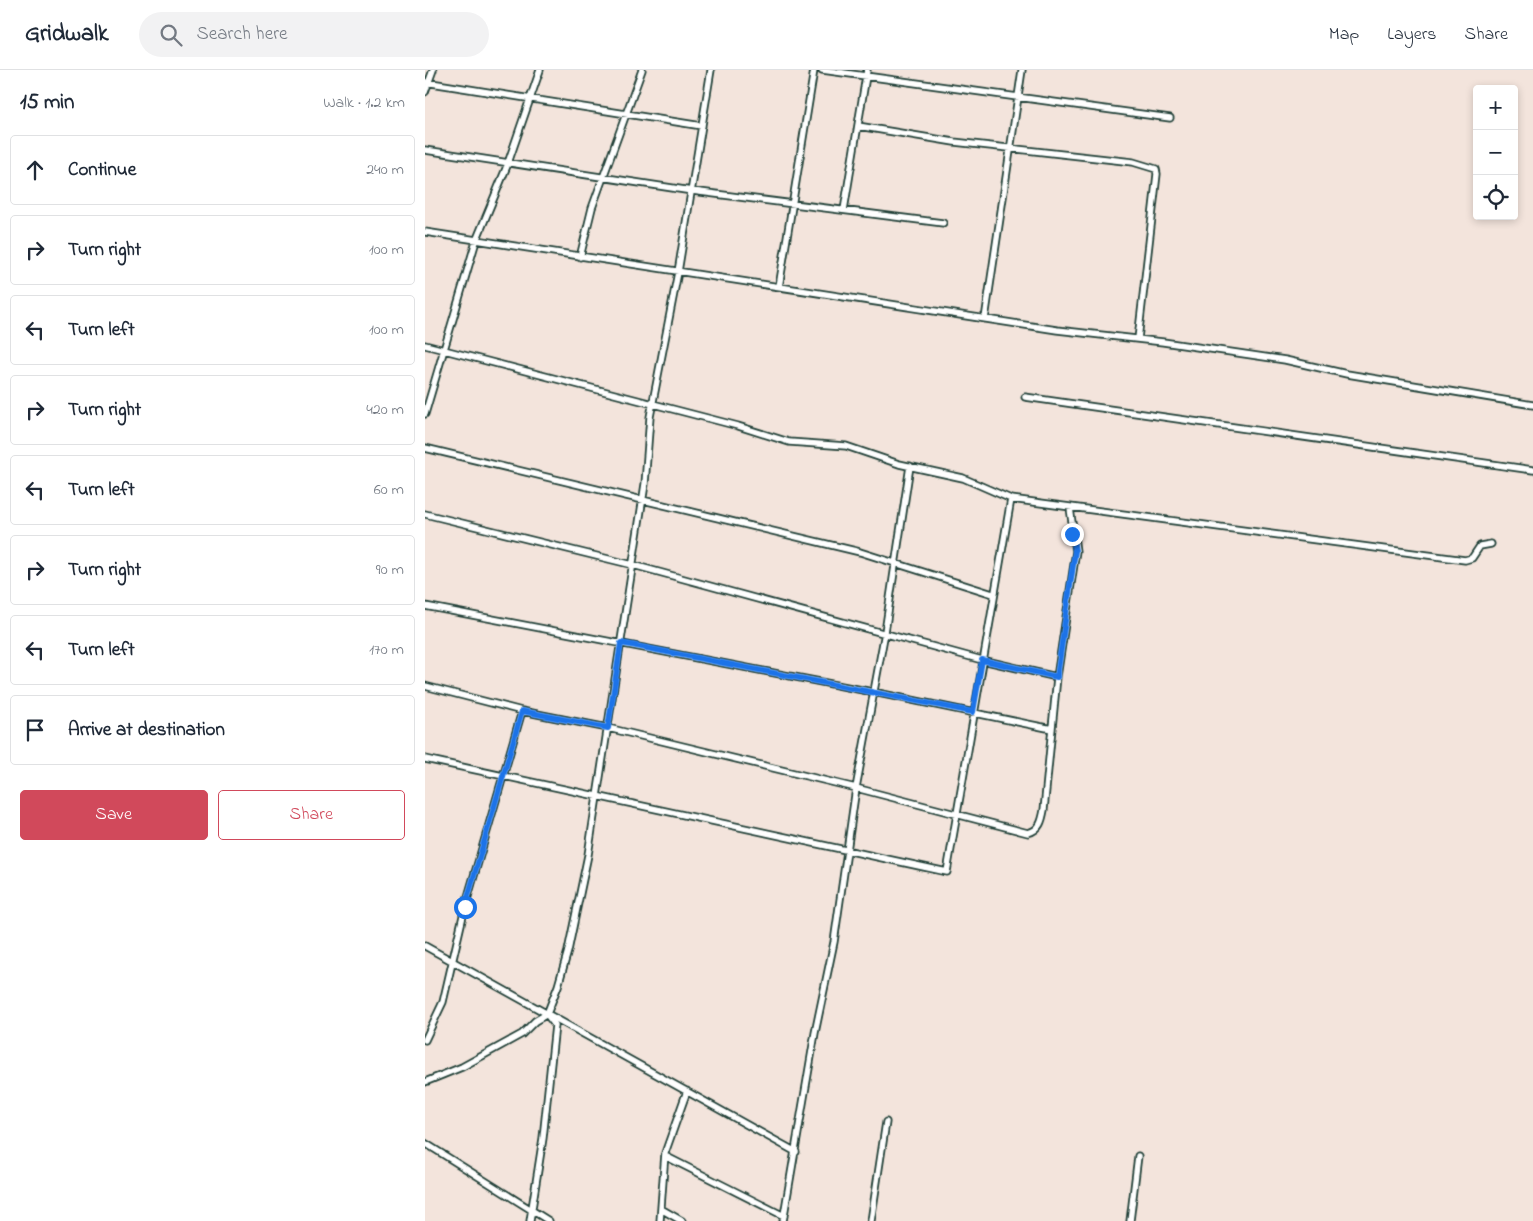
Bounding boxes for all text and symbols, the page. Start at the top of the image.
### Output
search box [139,12,489,57]
text: Gridwalk [25,17,109,52]
icon: search [157,21,185,49]
text: Search here [197,21,288,48]
text: Map [1329,22,1359,48]
text: Layers [1387,22,1437,48]
text: Share [1465,22,1508,48]
map controls [1473,85,1518,220]
button: + [1473,85,1518,130]
text: 15 min [20,88,74,118]
text: Walk · 1.2 km [323,91,405,115]
button: − [1473,130,1518,175]
icon: ahead [21,156,49,184]
text: Continue [68,157,136,184]
text: 240 m [366,158,404,182]
button: locate [1473,175,1518,220]
icon: right [21,236,49,264]
text: Turn right [68,237,141,264]
text: 100 m [369,238,404,262]
icon: left [21,316,49,344]
text: Turn left [68,317,135,344]
text: 100 m [369,318,404,342]
icon: right [21,396,49,424]
text: Turn right [68,397,141,424]
text: 420 m [366,398,404,422]
icon: left [21,476,49,504]
text: Turn left [68,477,135,504]
text: 60 m [374,478,404,502]
route end [1061,523,1084,546]
icon: right [21,556,49,584]
text: Turn right [68,557,141,584]
text: 90 m [376,558,404,582]
icon: left [21,636,49,664]
text: Turn left [68,637,135,664]
text: 170 m [369,638,404,662]
icon: arrive [21,716,49,744]
text: Arrive at destination [68,717,225,744]
button: Save [20,790,208,840]
button: Share [218,790,405,840]
route start [454,896,477,919]

